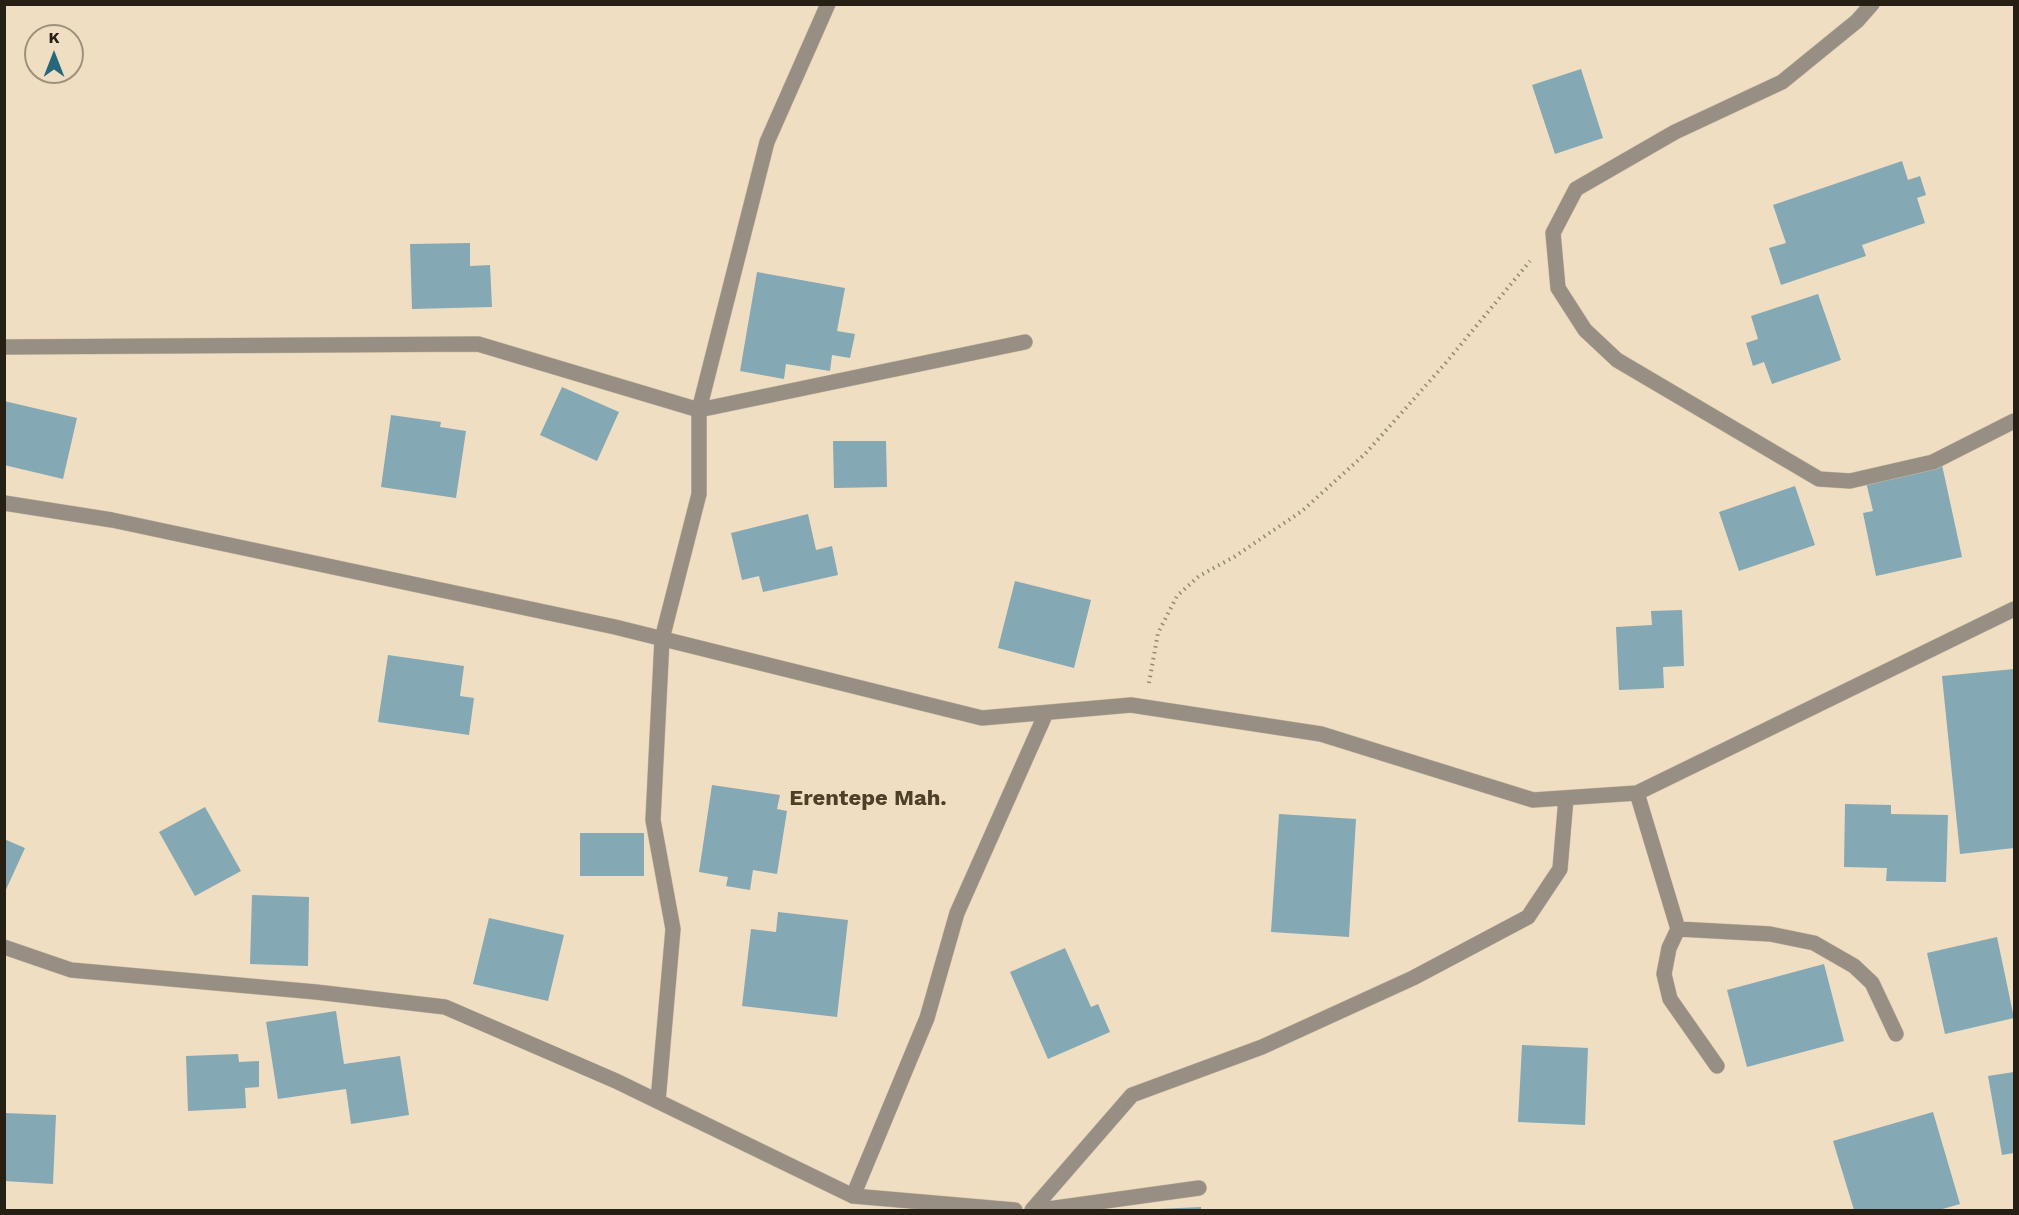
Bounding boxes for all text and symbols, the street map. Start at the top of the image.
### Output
north arrow [24,24,84,84]
text: K [48,28,60,47]
district label: Erentepe Mah. [789,786,947,812]

